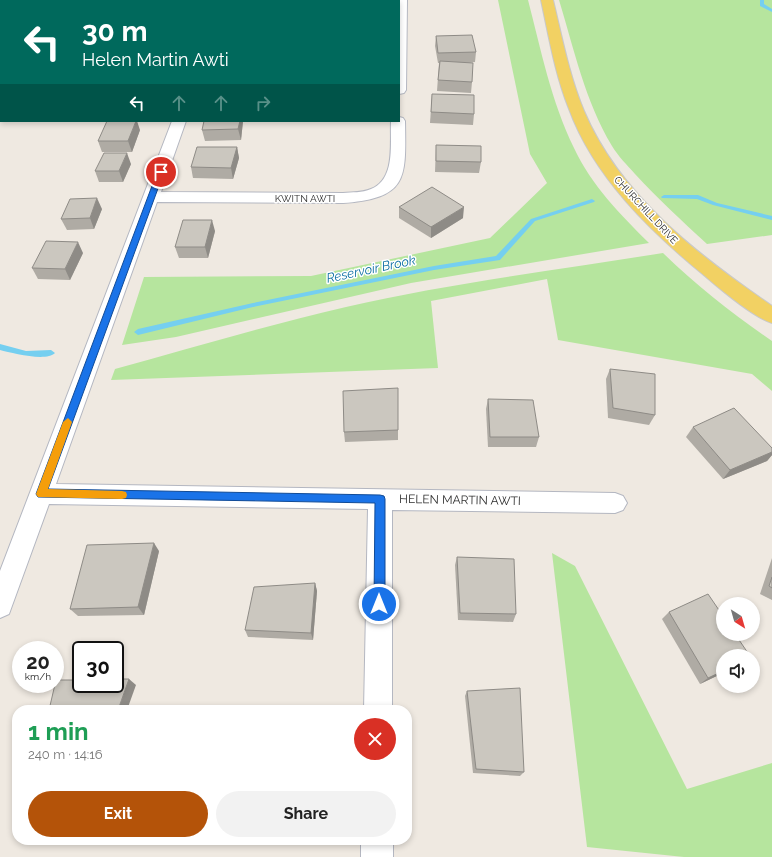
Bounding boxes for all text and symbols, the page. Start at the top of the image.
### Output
text: 30 m [82,15,148,48]
icon: left [16,16,68,68]
text: Helen Martin Awti [82,49,229,70]
icon: left [126,92,148,114]
icon: ahead [168,92,190,114]
icon: ahead [210,92,232,114]
icon: right [252,92,274,114]
pin [144,155,178,189]
icon: arrive [150,161,172,183]
street label: CHURCHILL DRIVE [612,174,680,246]
street label: KWITN AWTI [275,193,335,204]
water label: Reservoir Brook [325,252,417,286]
street label: HELEN MARTIN AWTI [399,492,521,508]
position arrow [358,583,400,625]
north arrow [716,597,760,641]
map controls [716,597,760,693]
speed limit sign: 30 [72,641,124,693]
button: sound [716,649,760,693]
text: 20 [26,650,50,674]
text: km/h [25,671,51,682]
text: 1 min [28,717,89,746]
button: close [354,718,396,760]
text: 240 m · 14:16 [28,747,103,762]
button: Exit [28,791,208,837]
button: Share [216,791,396,837]

